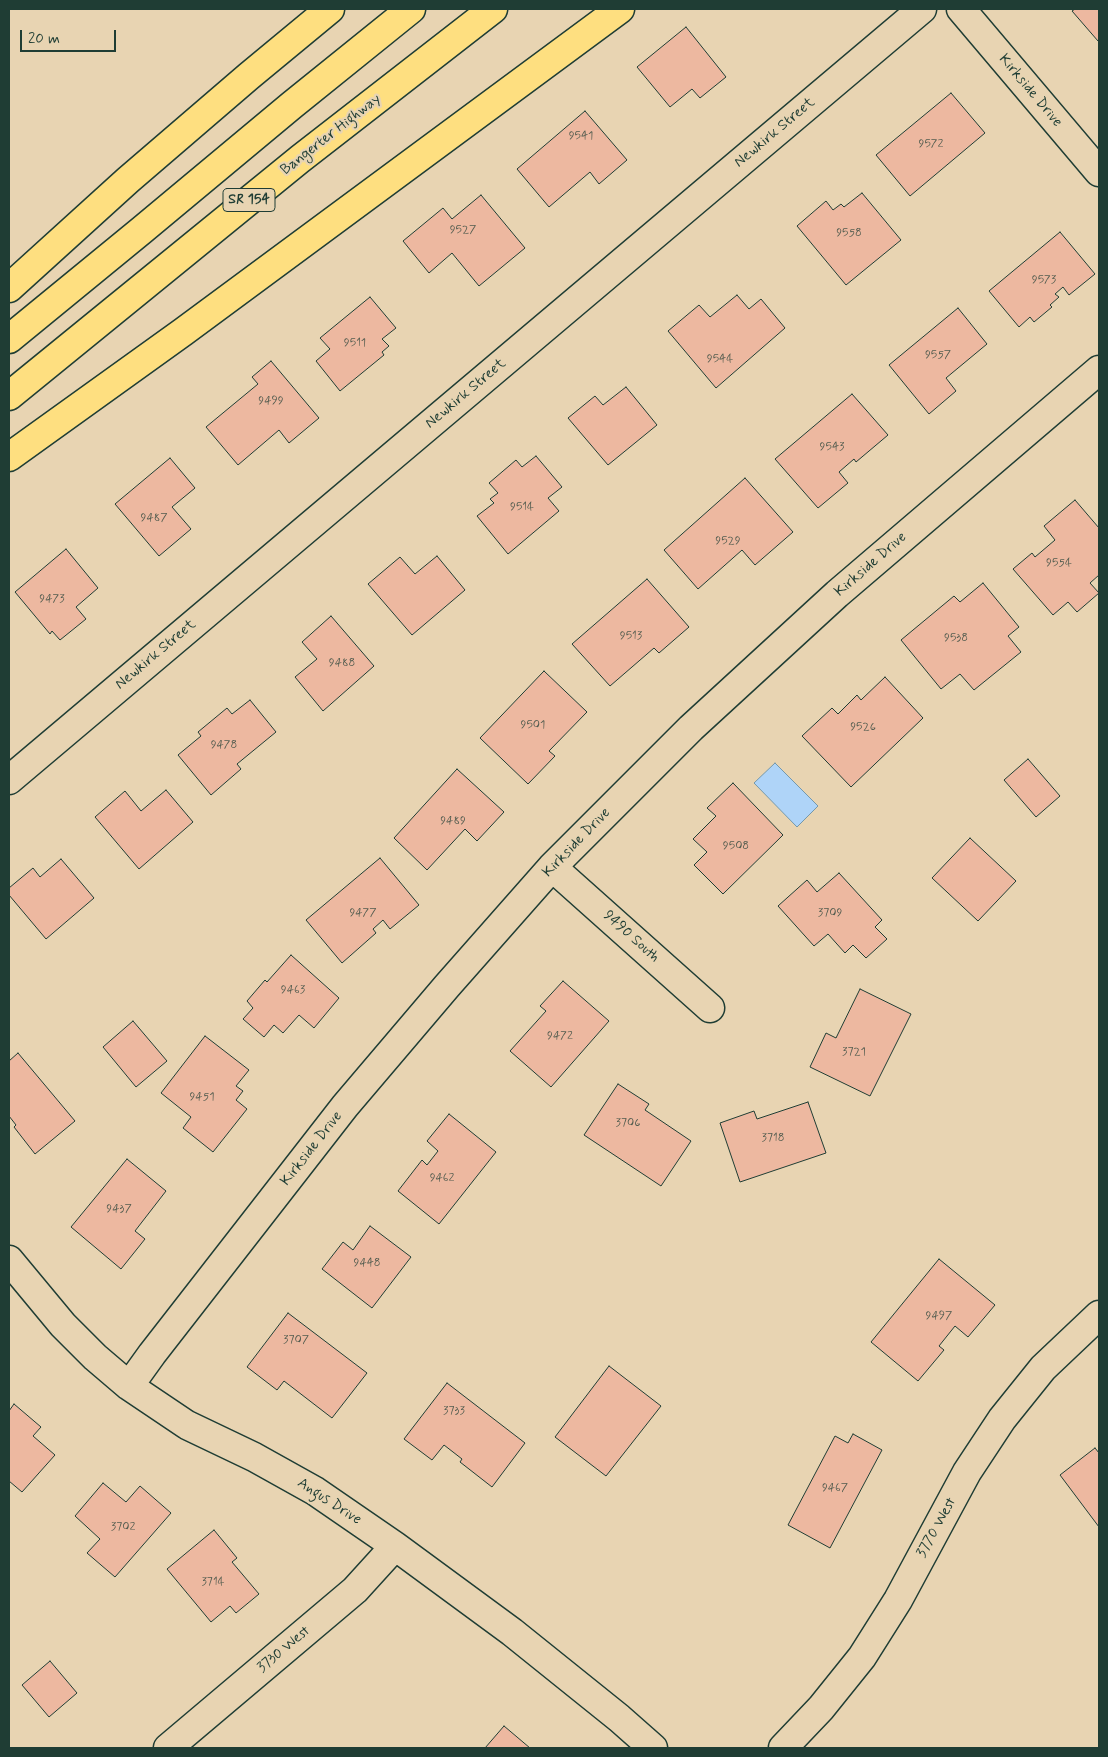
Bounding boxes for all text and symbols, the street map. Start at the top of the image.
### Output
scale bar [22,20,119,52]
text: 20 m [28,29,60,49]
street label: Kirkside Drive [994,51,1066,131]
street label: Bangerter Highway [277,90,385,180]
street label: Newkirk Street [731,94,819,172]
house number: 9541 [569,129,593,143]
house number: 9572 [919,137,943,151]
road number: SR 154 [223,188,275,212]
house number: 9527 [450,223,476,237]
house number: 9558 [836,226,862,240]
house number: 9573 [1032,273,1056,287]
house number: 9511 [344,336,366,350]
house number: 9557 [925,348,951,362]
house number: 9544 [707,352,733,366]
street label: Newkirk Street [422,355,510,433]
house number: 9499 [258,394,284,408]
house number: 9543 [820,440,844,454]
house number: 9514 [510,500,534,514]
house number: 9487 [141,511,167,525]
street label: Kirkside Drive [831,529,911,601]
house number: 9529 [715,534,741,548]
house number: 9554 [1046,556,1072,570]
house number: 9473 [39,592,65,606]
street label: Newkirk Street [112,616,200,694]
house number: 9513 [620,629,642,643]
house number: 9538 [944,631,968,645]
house number: 9488 [329,656,355,670]
house number: 9501 [521,718,545,732]
house number: 9526 [850,720,876,734]
house number: 9478 [211,738,237,752]
street label: Kirkside Drive [539,804,615,882]
house number: 9489 [440,814,466,828]
house number: 9508 [723,839,749,853]
house number: 9477 [349,906,377,920]
house number: 3709 [818,906,842,920]
street label: 9490 South [599,907,663,967]
house number: 9463 [281,983,305,997]
house number: 9472 [547,1029,573,1043]
house number: 3721 [842,1045,866,1059]
house number: 9451 [189,1090,215,1104]
street label: Kirkside Drive [277,1108,347,1190]
house number: 3706 [616,1116,640,1130]
house number: 3718 [762,1131,784,1145]
house number: 9462 [430,1171,454,1185]
house number: 9437 [106,1202,132,1216]
house number: 9448 [353,1256,381,1270]
house number: 9497 [926,1309,952,1323]
house number: 3707 [283,1333,309,1347]
house number: 3733 [443,1404,465,1418]
street label: Angus Drive [294,1475,364,1529]
house number: 9467 [822,1481,848,1495]
street label: 3770 West [913,1495,961,1561]
house number: 3702 [111,1520,135,1534]
house number: 3714 [201,1575,225,1589]
street label: 3730 West [254,1623,314,1677]

